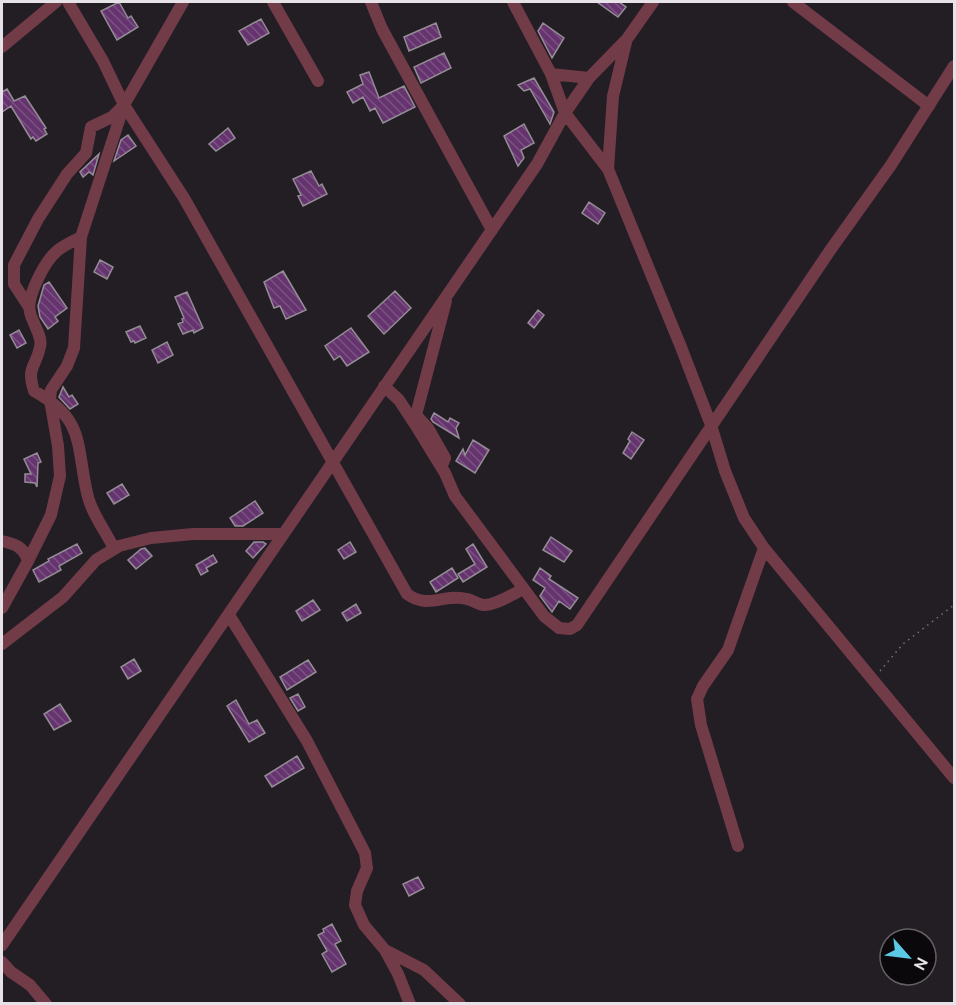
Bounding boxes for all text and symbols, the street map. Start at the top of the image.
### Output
north arrow [878,927,938,987]
text: N [910,955,932,974]

